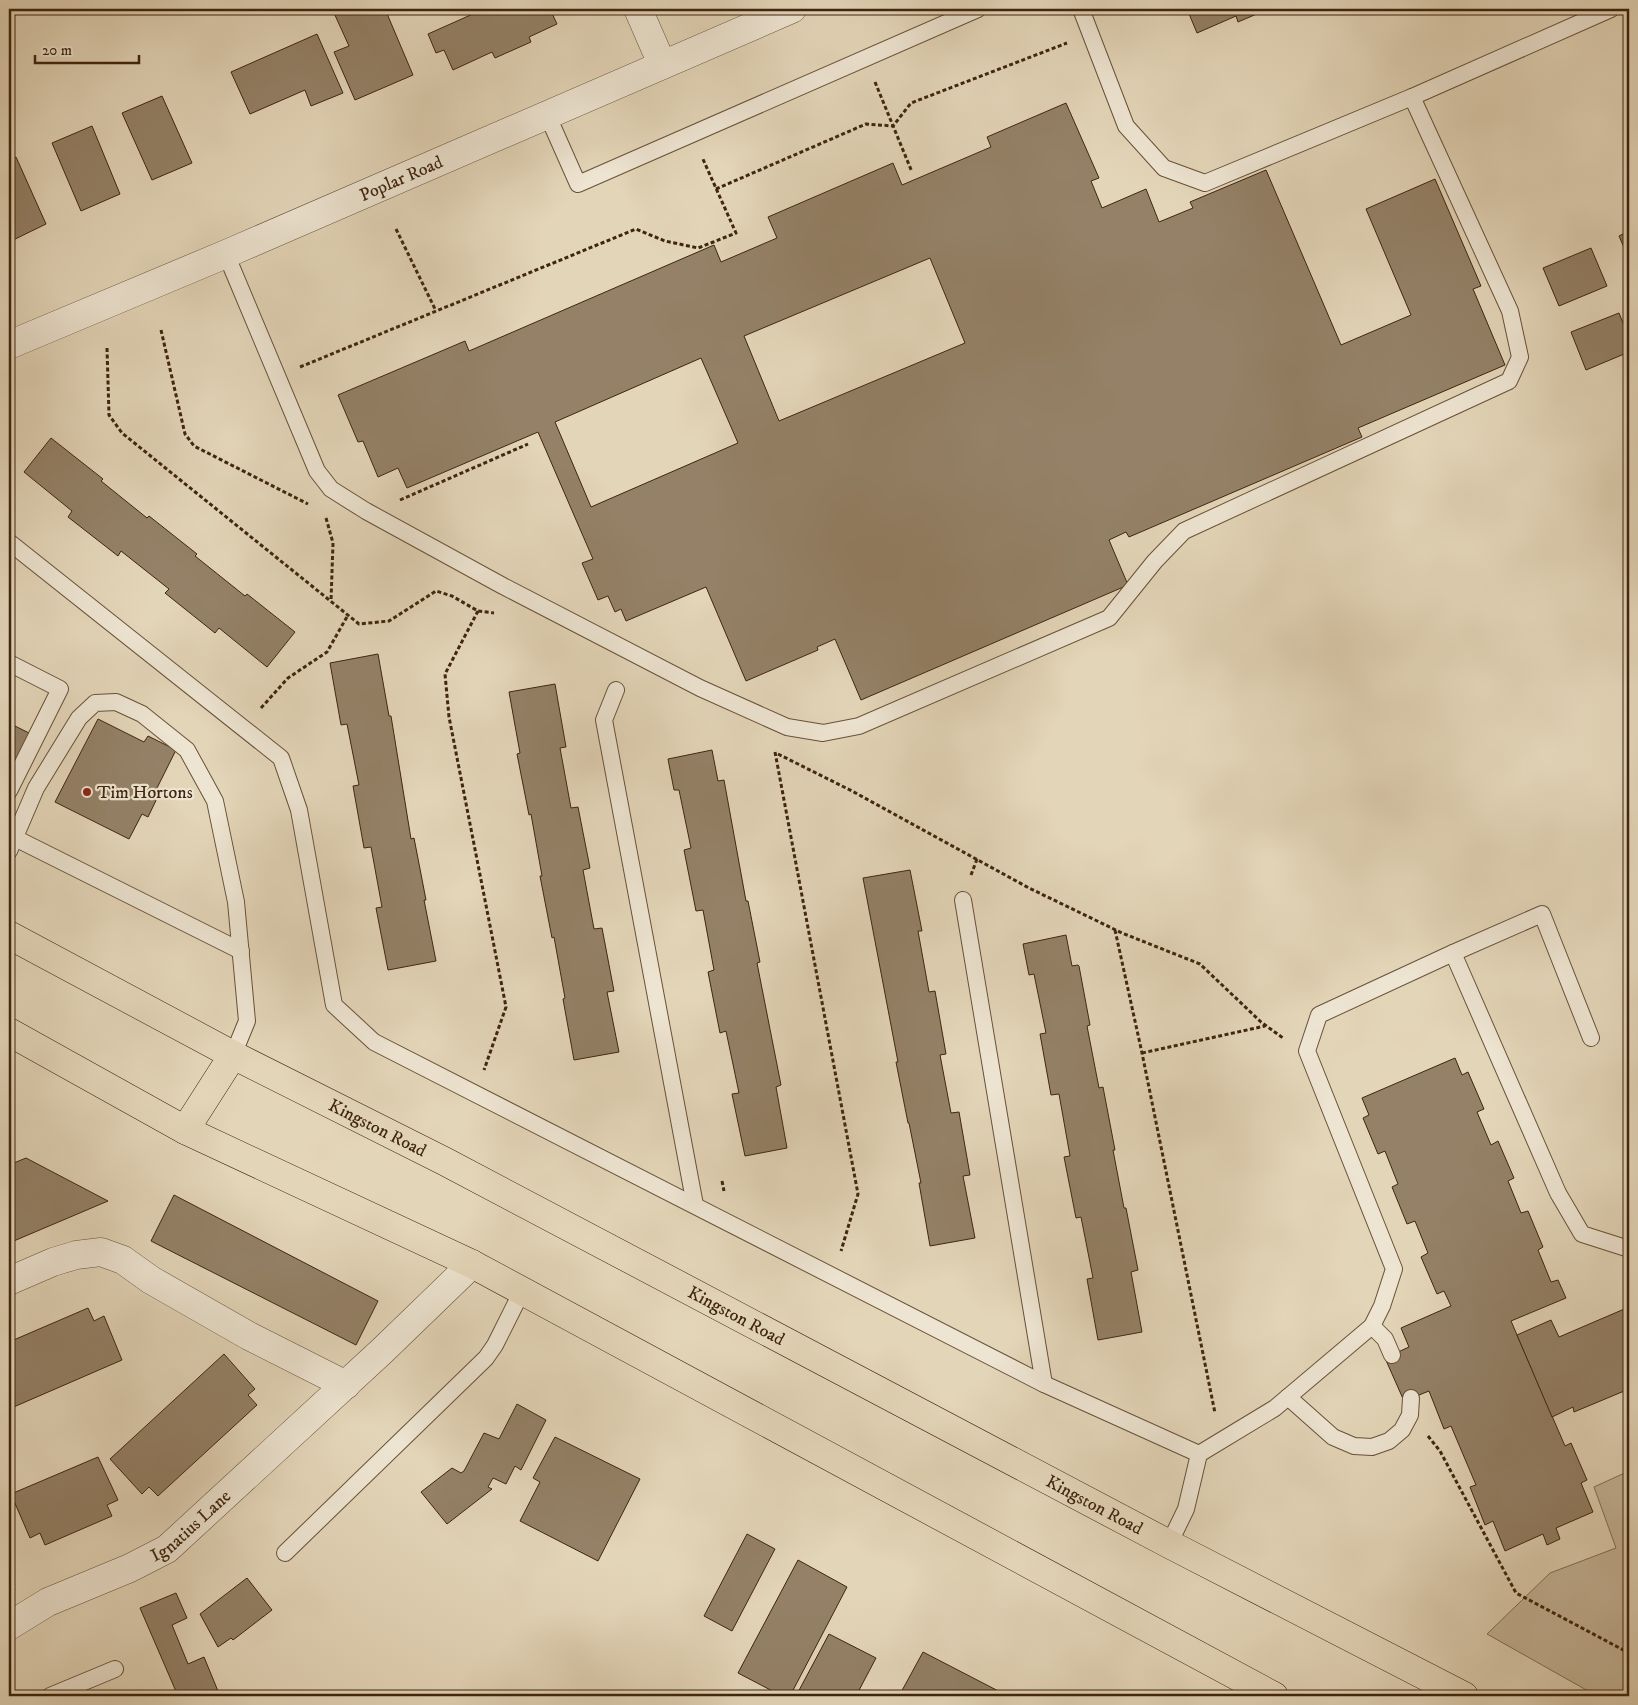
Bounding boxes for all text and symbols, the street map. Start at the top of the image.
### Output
scale bar [35,32,139,64]
text: 20 m [42,41,72,60]
street label: Poplar Road [356,151,447,207]
place label: Tim Hortons [97,782,193,804]
marker: Tim Hortons [81,786,93,798]
street label: Kingston Road [325,1095,430,1162]
street label: Kingston Road [684,1282,788,1351]
street label: Kingston Road [1042,1471,1146,1540]
street label: Ignatius Lane [147,1486,236,1567]

